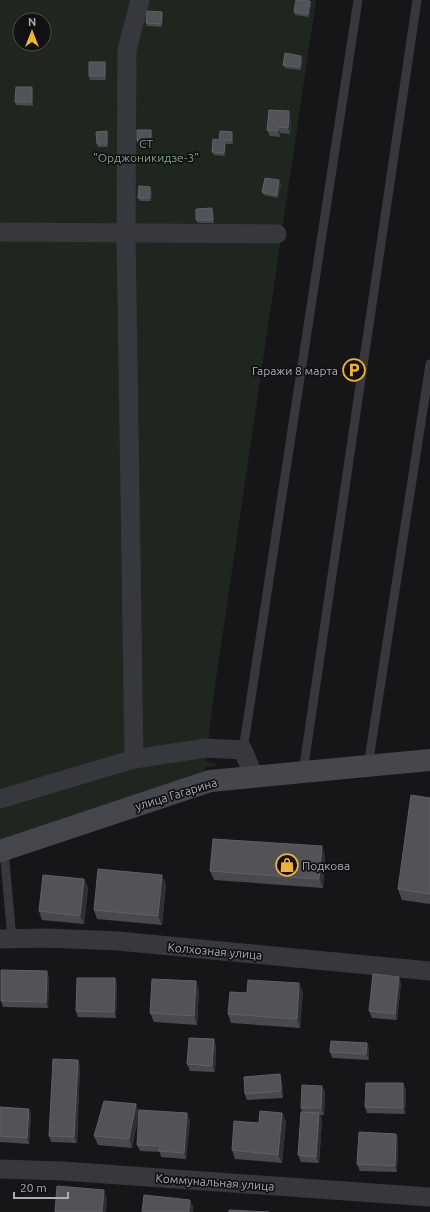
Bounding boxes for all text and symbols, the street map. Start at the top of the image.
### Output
north arrow [12,12,52,52]
text: N [28,16,36,28]
park label: СТ "Орджоникидзе-3" [93,137,199,164]
parking icon: Гаражи 8 марта [341,357,367,383]
place label: Гаражи 8 марта [252,364,338,377]
street label: улица Гагарина [133,775,219,813]
shop icon: Подкова [274,852,300,878]
place label: Подкова [302,859,350,872]
street label: Колхозная улица [167,940,263,962]
street label: Коммунальная улица [155,1171,275,1193]
scale bar [14,1174,68,1200]
text: 20 m [20,1181,47,1194]

